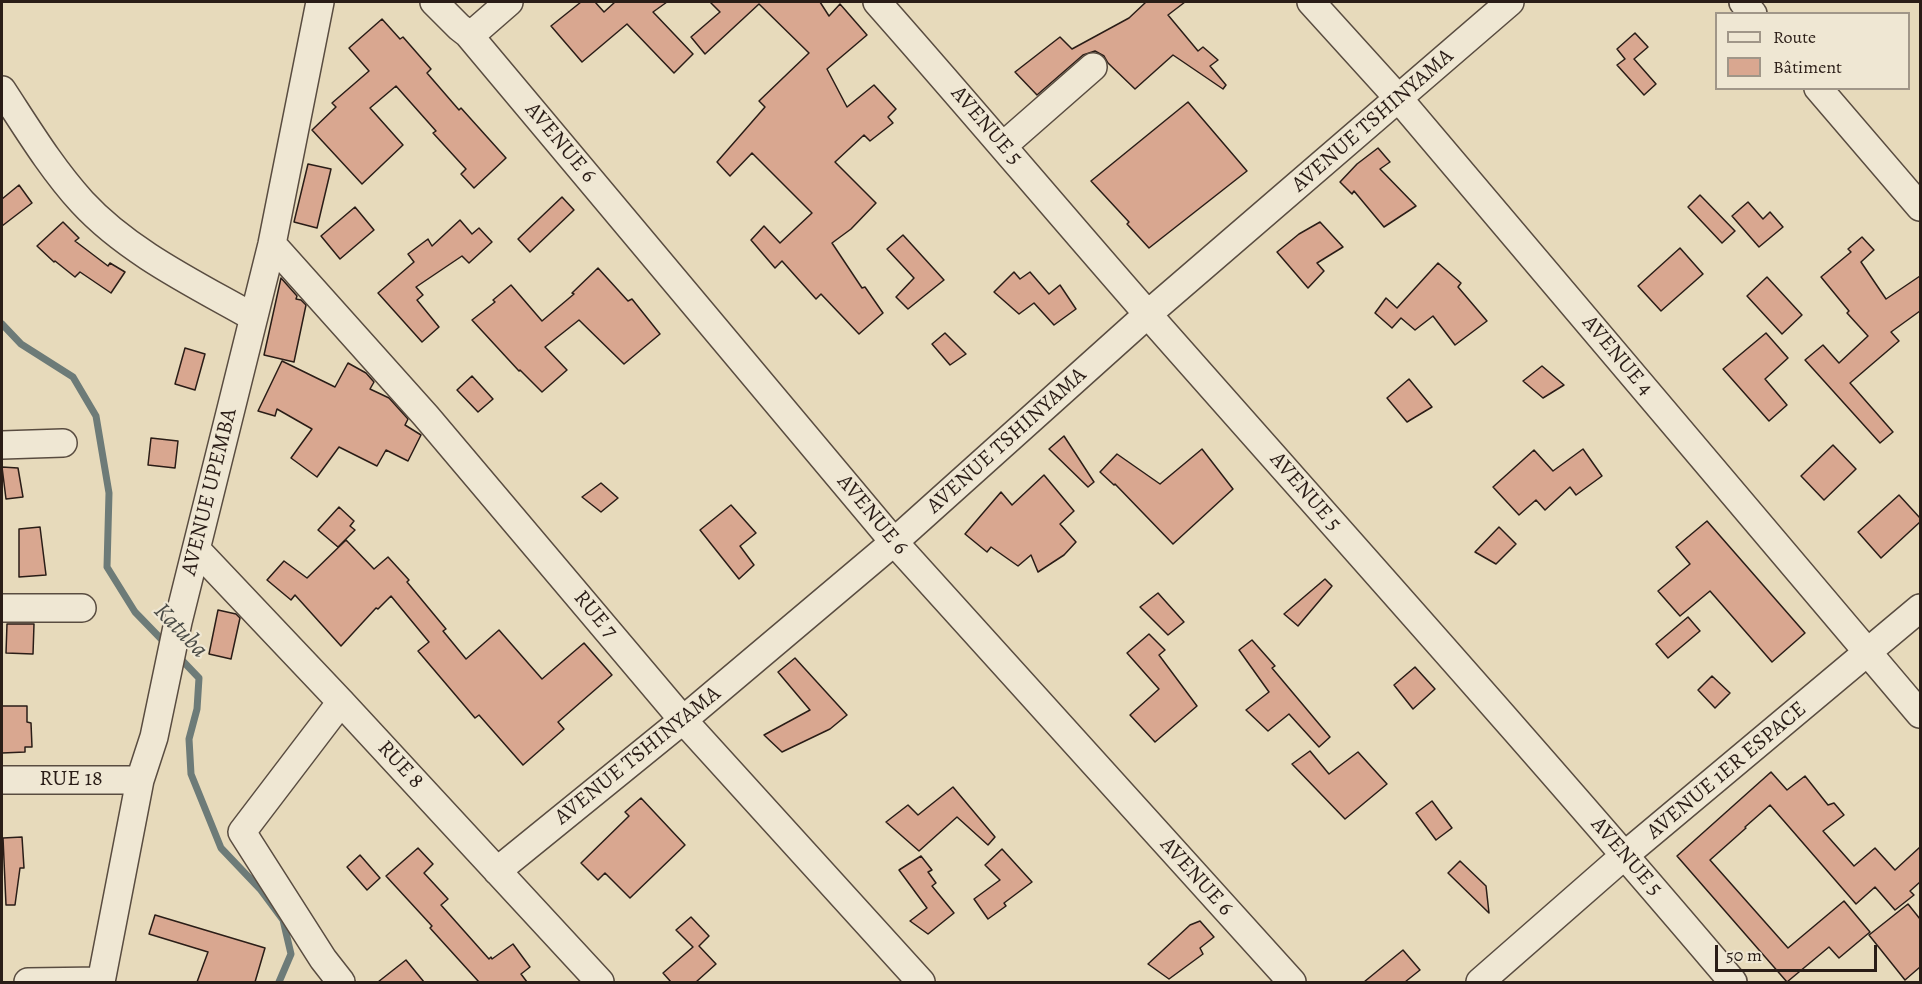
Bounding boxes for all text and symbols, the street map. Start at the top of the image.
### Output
legend [1715,12,1910,90]
text: Route [1773,25,1816,49]
street label: AVENUE TSHINYAMA [1287,44,1459,198]
text: Bâtiment [1773,55,1842,79]
street label: AVENUE 5 [945,81,1027,171]
street label: AVENUE 6 [519,97,601,189]
street label: AVENUE 4 [1576,311,1658,401]
street label: AVENUE TSHINYAMA [922,362,1092,520]
street label: AVENUE UPEMBA [176,406,244,578]
street label: AVENUE 5 [1264,447,1346,537]
street label: AVENUE 6 [831,469,913,561]
street label: RUE 7 [567,586,623,644]
water label: Katuba [147,598,213,664]
street label: AVENUE TSHINYAMA [550,681,726,831]
street label: AVENUE 1ER ESPACE [1642,696,1812,846]
street label: RUE 8 [371,736,429,794]
street label: RUE 18 [39,767,103,793]
street label: AVENUE 5 [1585,812,1667,902]
street label: AVENUE 6 [1154,832,1238,922]
scale bar [1718,933,1880,971]
text: 50 m [1726,943,1762,967]

